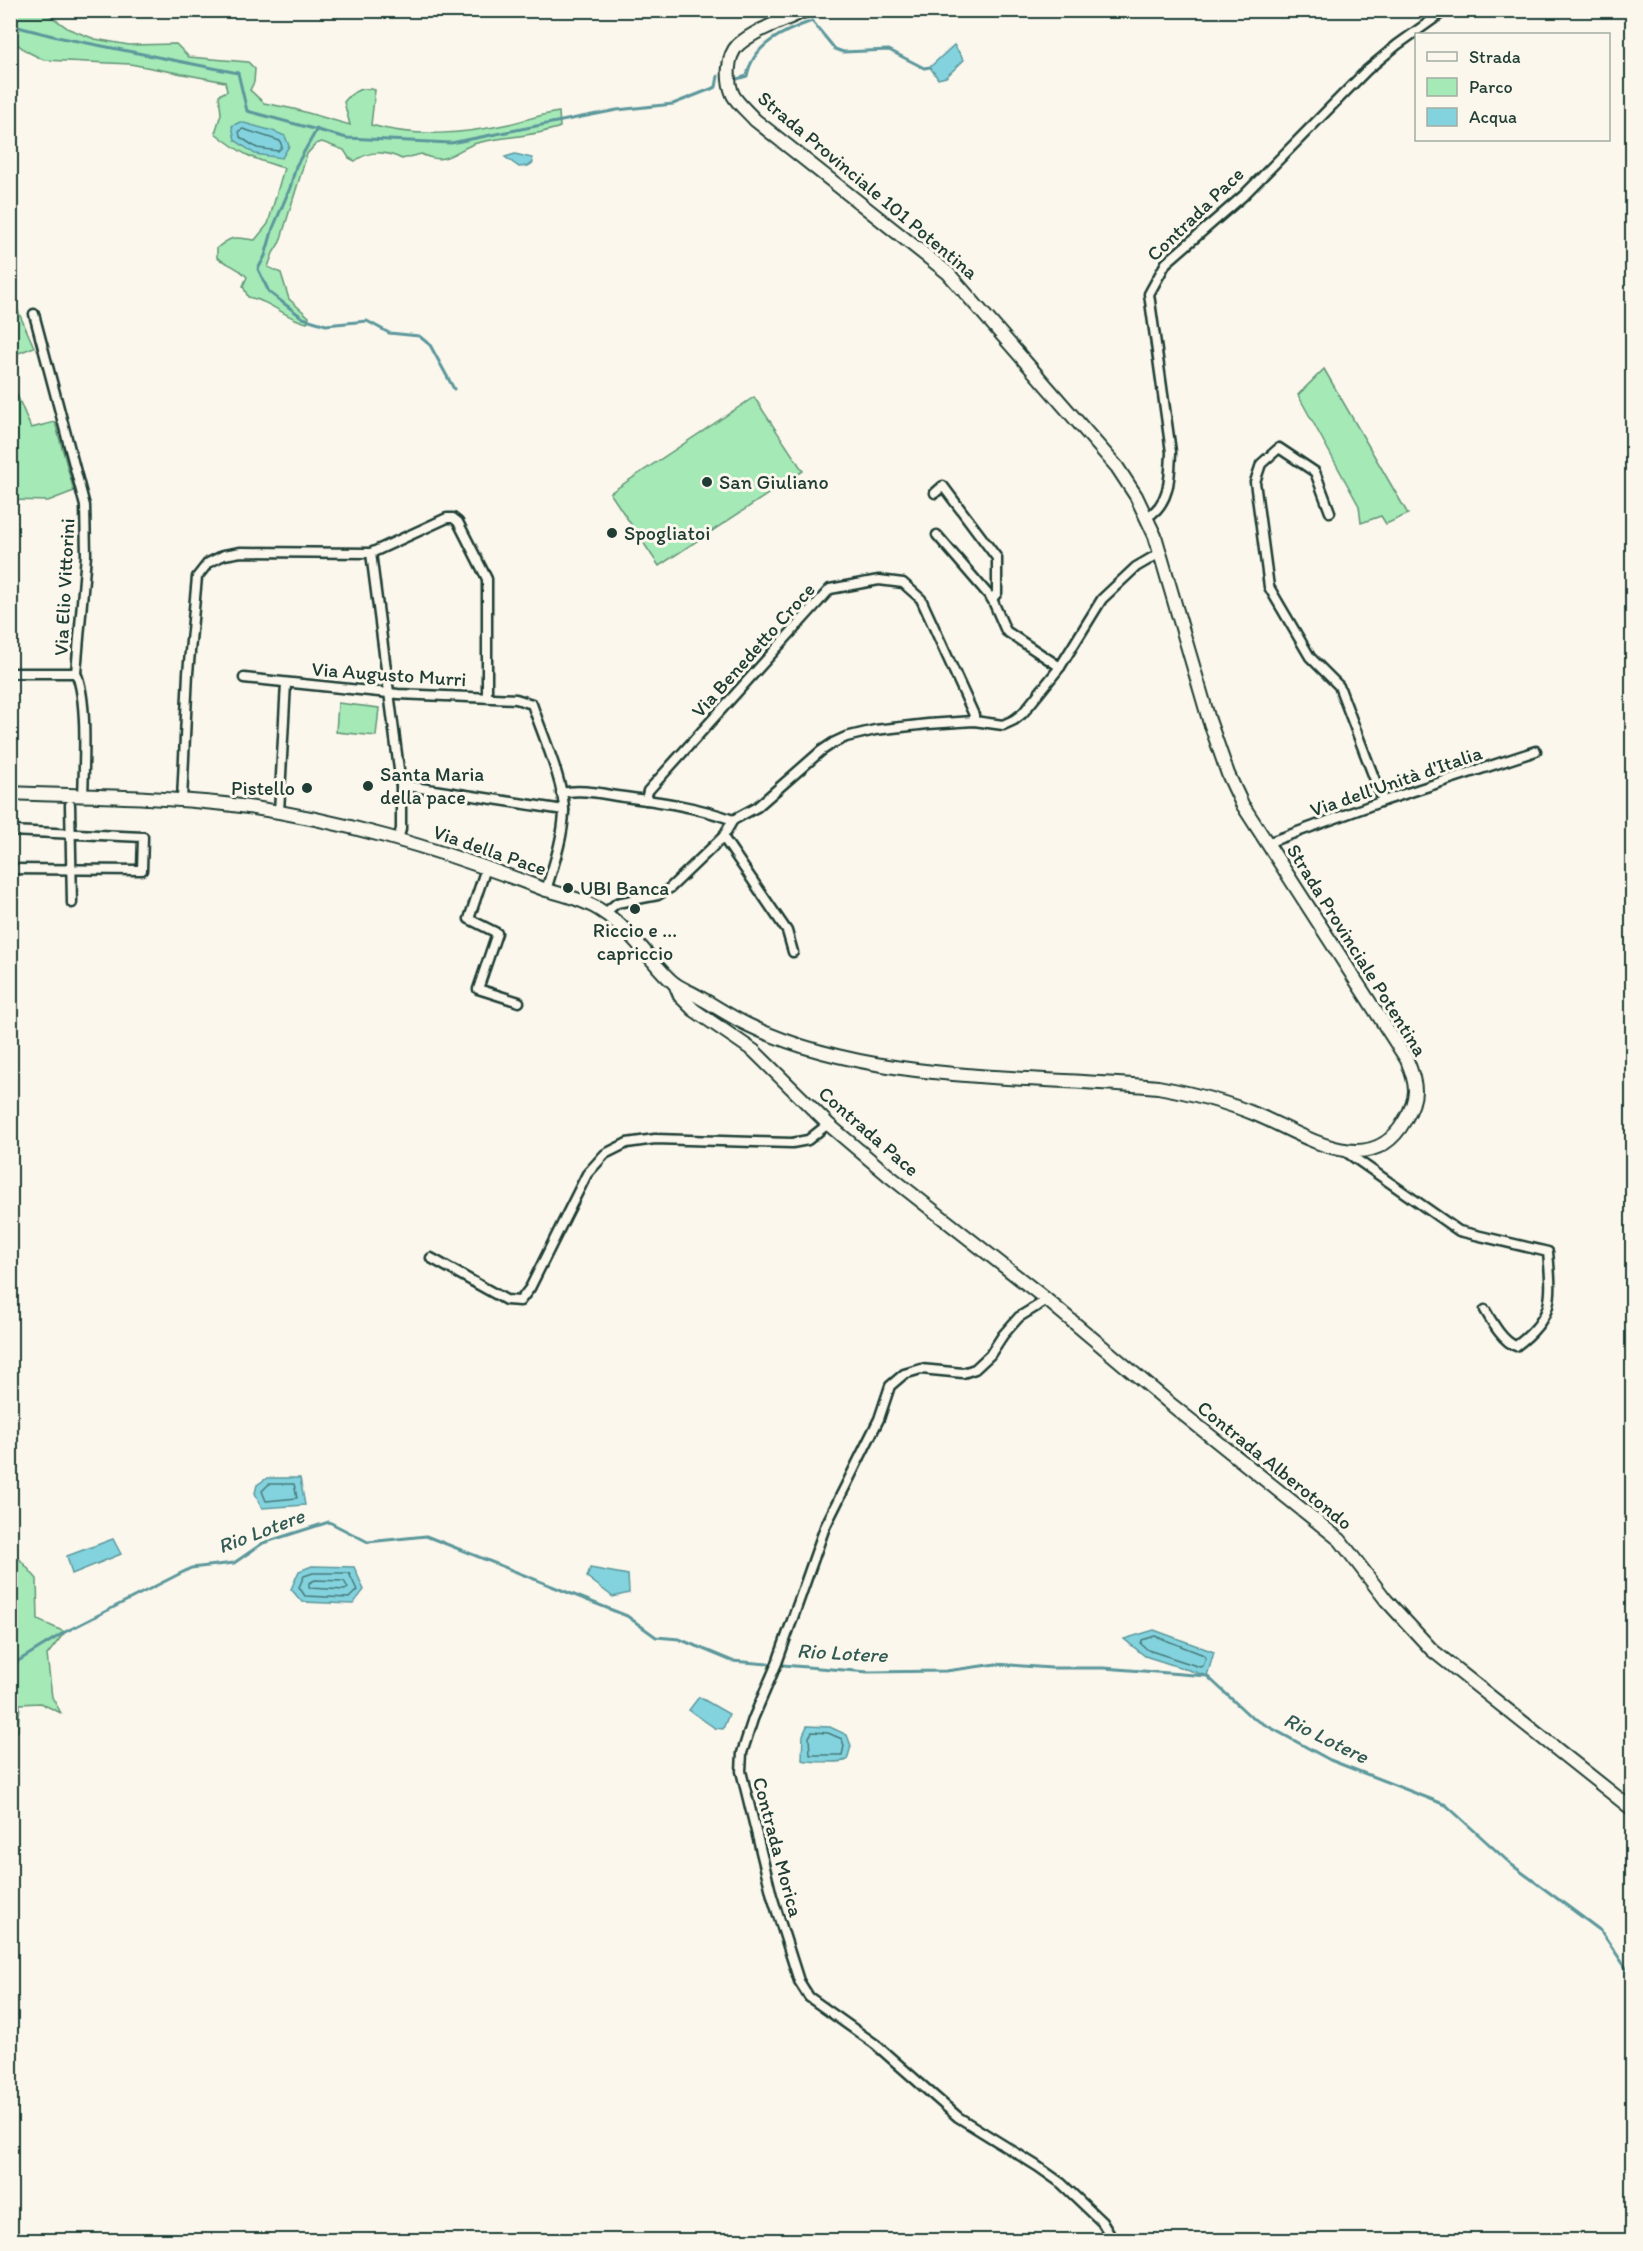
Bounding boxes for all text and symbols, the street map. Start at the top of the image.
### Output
legend [1415,33,1610,141]
text: Strada [1469,46,1521,68]
text: Parco [1469,76,1513,98]
street label: Strada Provinciale 101 Potentina [753,86,983,285]
text: Acqua [1469,106,1517,128]
street label: Contrada Pace [1142,162,1248,266]
place label: San Giuliano [719,470,829,494]
marker: San Giuliano [700,475,714,489]
street label: Via Elio Vittorini [48,518,80,656]
place label: Spogliatoi [624,521,710,545]
marker: Spogliatoi [605,526,619,540]
street label: Via Benedetto Croce [686,578,820,722]
street label: Via Augusto Murri [311,657,467,691]
street label: Via dell'Unità d'Italia [1307,740,1486,822]
place label: Santa Maria della pace [380,762,484,809]
place label: Pistello [231,776,295,800]
marker: Santa Maria della pace [361,779,375,793]
marker: Pistello [300,781,314,795]
street label: Via della Pace [430,819,550,881]
street label: Strada Provinciale Potentina [1282,840,1432,1061]
place label: UBI Banca [580,876,669,900]
marker: UBI Banca [561,881,575,895]
marker: Riccio e ... capriccio [628,902,642,916]
place label: Riccio e ... capriccio [593,918,677,965]
street label: Contrada Pace [814,1081,924,1181]
street label: Contrada Alberotondo [1193,1395,1357,1535]
water label: Rio Lotere [214,1502,309,1558]
water label: Rio Lotere [796,1638,889,1667]
water label: Rio Lotere [1280,1706,1373,1769]
street label: Contrada Morica [748,1774,808,1920]

